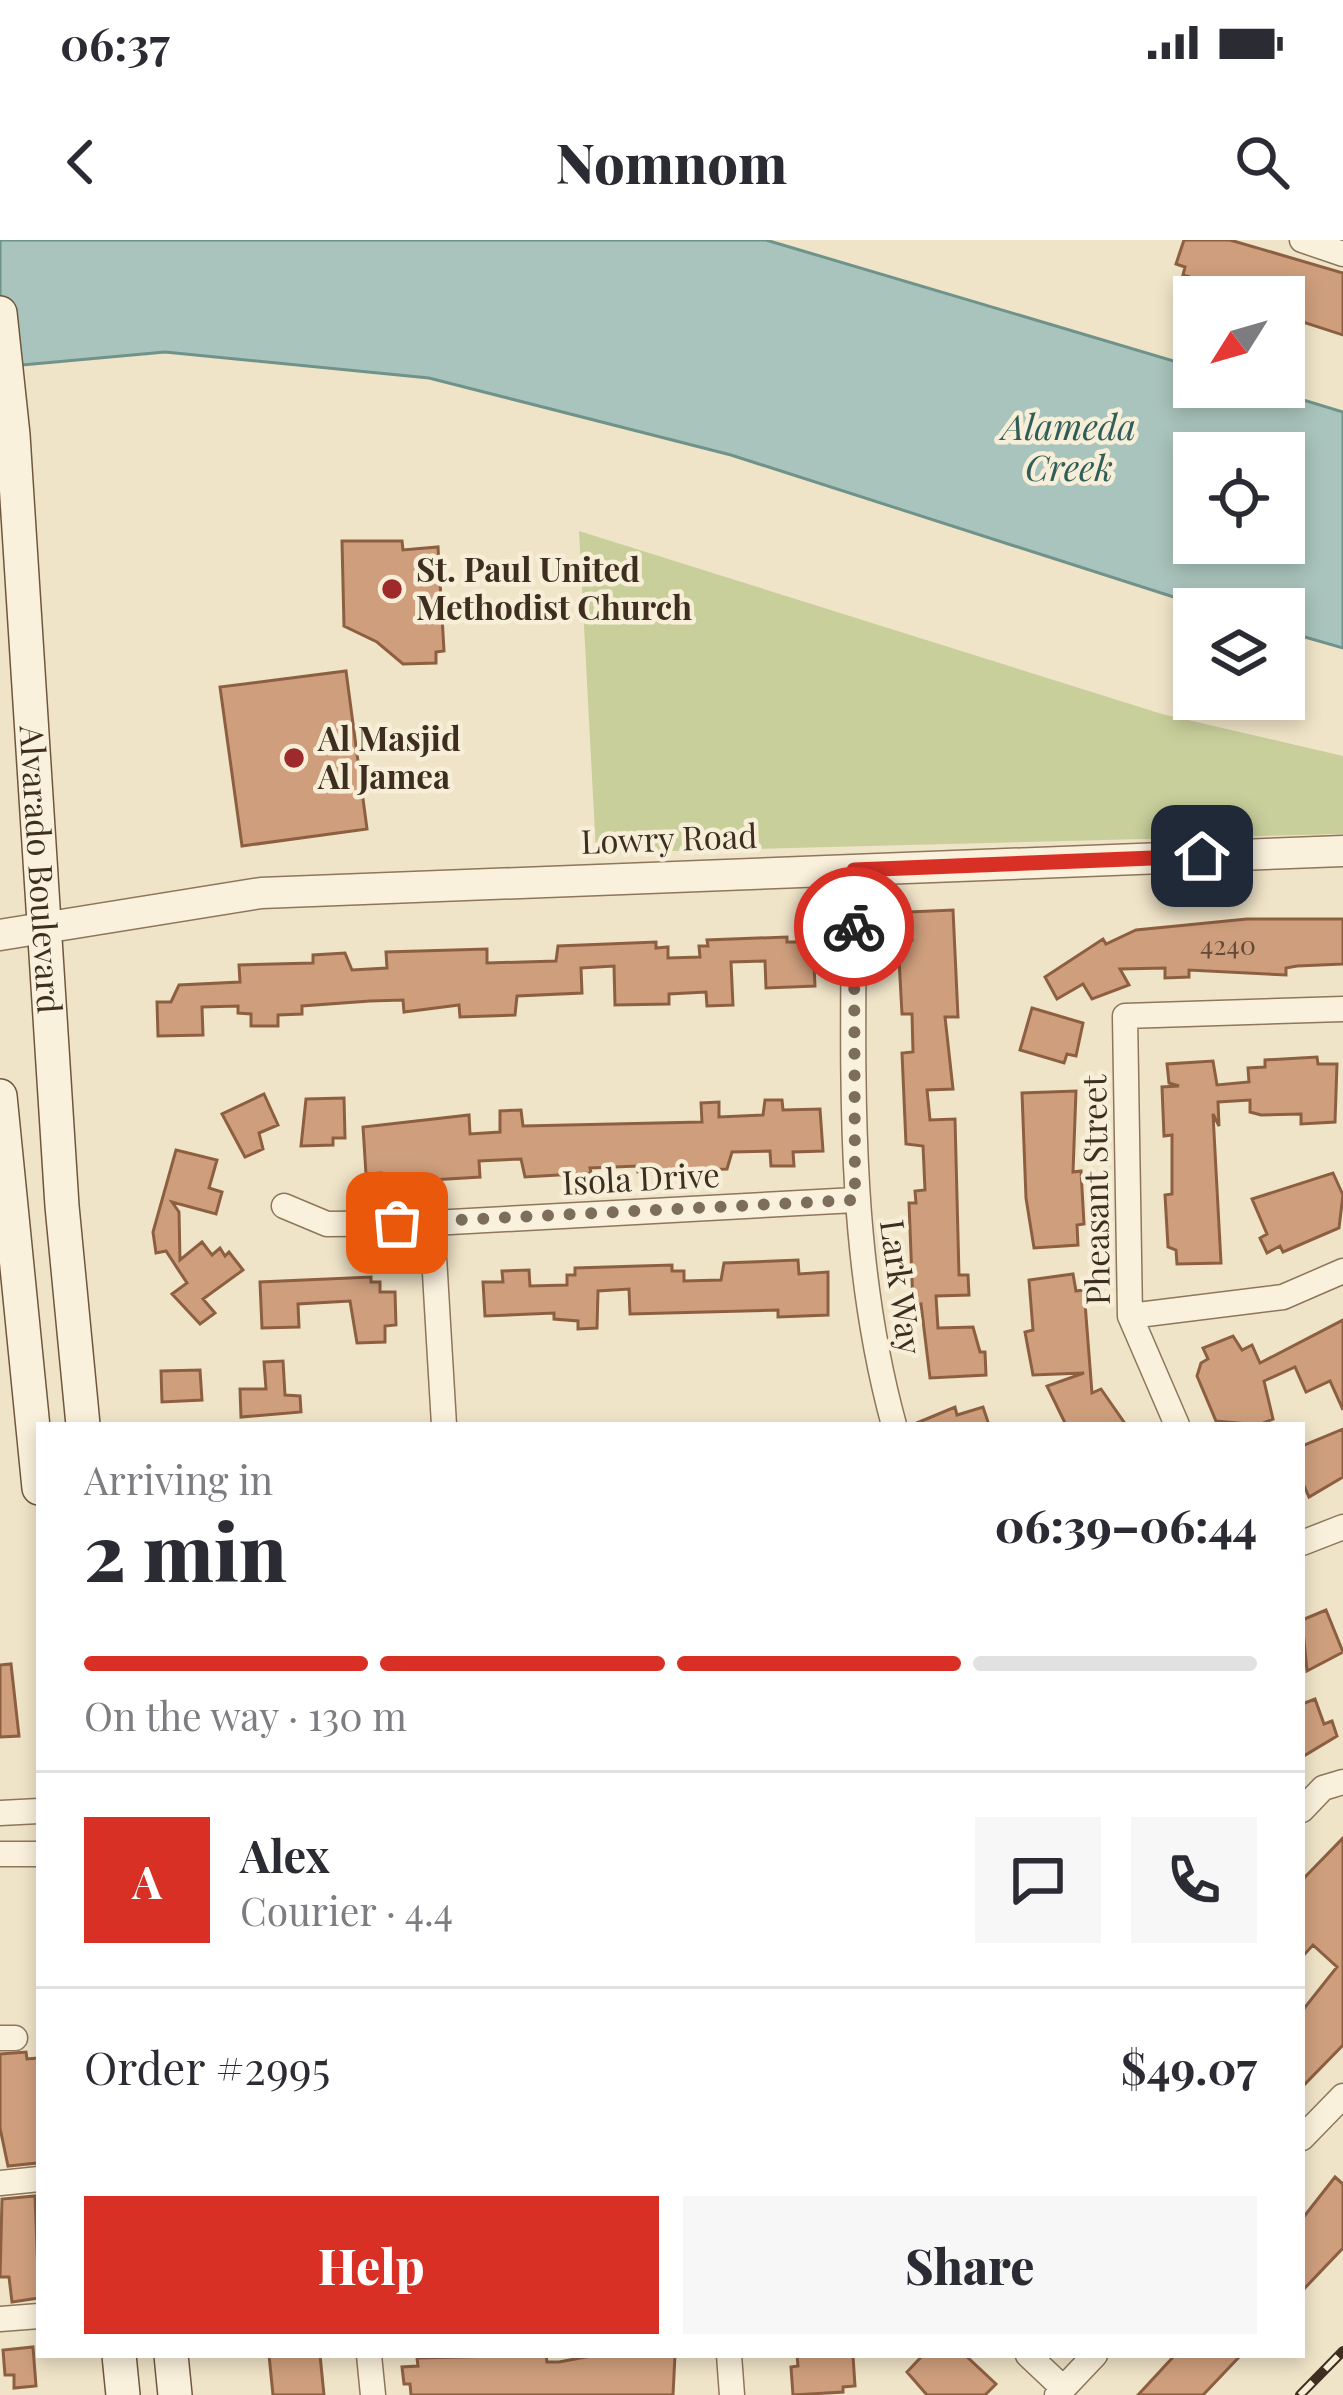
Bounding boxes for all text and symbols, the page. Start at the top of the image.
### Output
text: 06:37 [60,12,170,72]
text: Nomnom [556,126,787,198]
icon: back [48,129,114,195]
icon: search [1229,129,1295,195]
north arrow [1173,276,1305,408]
map controls [1173,276,1305,720]
water label: Alameda Creek [998,401,1136,490]
button: locate [1173,432,1305,564]
place label: St. Paul United Methodist Church [416,546,692,628]
marker: St. Paul United Methodist Church [379,576,405,602]
button: layers [1173,588,1305,720]
place label: Al Masjid Al Jamea [317,715,461,797]
street label: Alvarado Boulevard [11,723,74,1015]
marker: Al Masjid Al Jamea [281,745,307,771]
pin [1151,805,1253,907]
street label: Lowry Road [580,812,758,862]
icon: home [1169,823,1235,889]
courier [794,867,914,987]
icon: bike [821,894,887,960]
house number: 4240 [1200,926,1256,962]
street label: Pheasant Street [1070,1073,1118,1306]
street label: Isola Drive [561,1151,721,1203]
pin [346,1172,448,1274]
icon: bag [364,1190,430,1256]
street label: Lark Way [872,1216,934,1357]
text: Arriving in [84,1453,273,1505]
text: 06:39–06:44 [995,1494,1257,1554]
text: 2 min [84,1498,287,1602]
text: On the way · 130 m [84,1689,407,1741]
button: chat [975,1817,1101,1943]
button: phone [1131,1817,1257,1943]
text: Alex [240,1824,330,1884]
text: A [132,1850,162,1910]
text: Courier · 4.4 [240,1884,453,1936]
text: Order #2995 [84,2036,330,2096]
text: $49.07 [1121,2036,1257,2096]
button: Help [84,2196,659,2334]
button: Share [683,2196,1257,2334]

